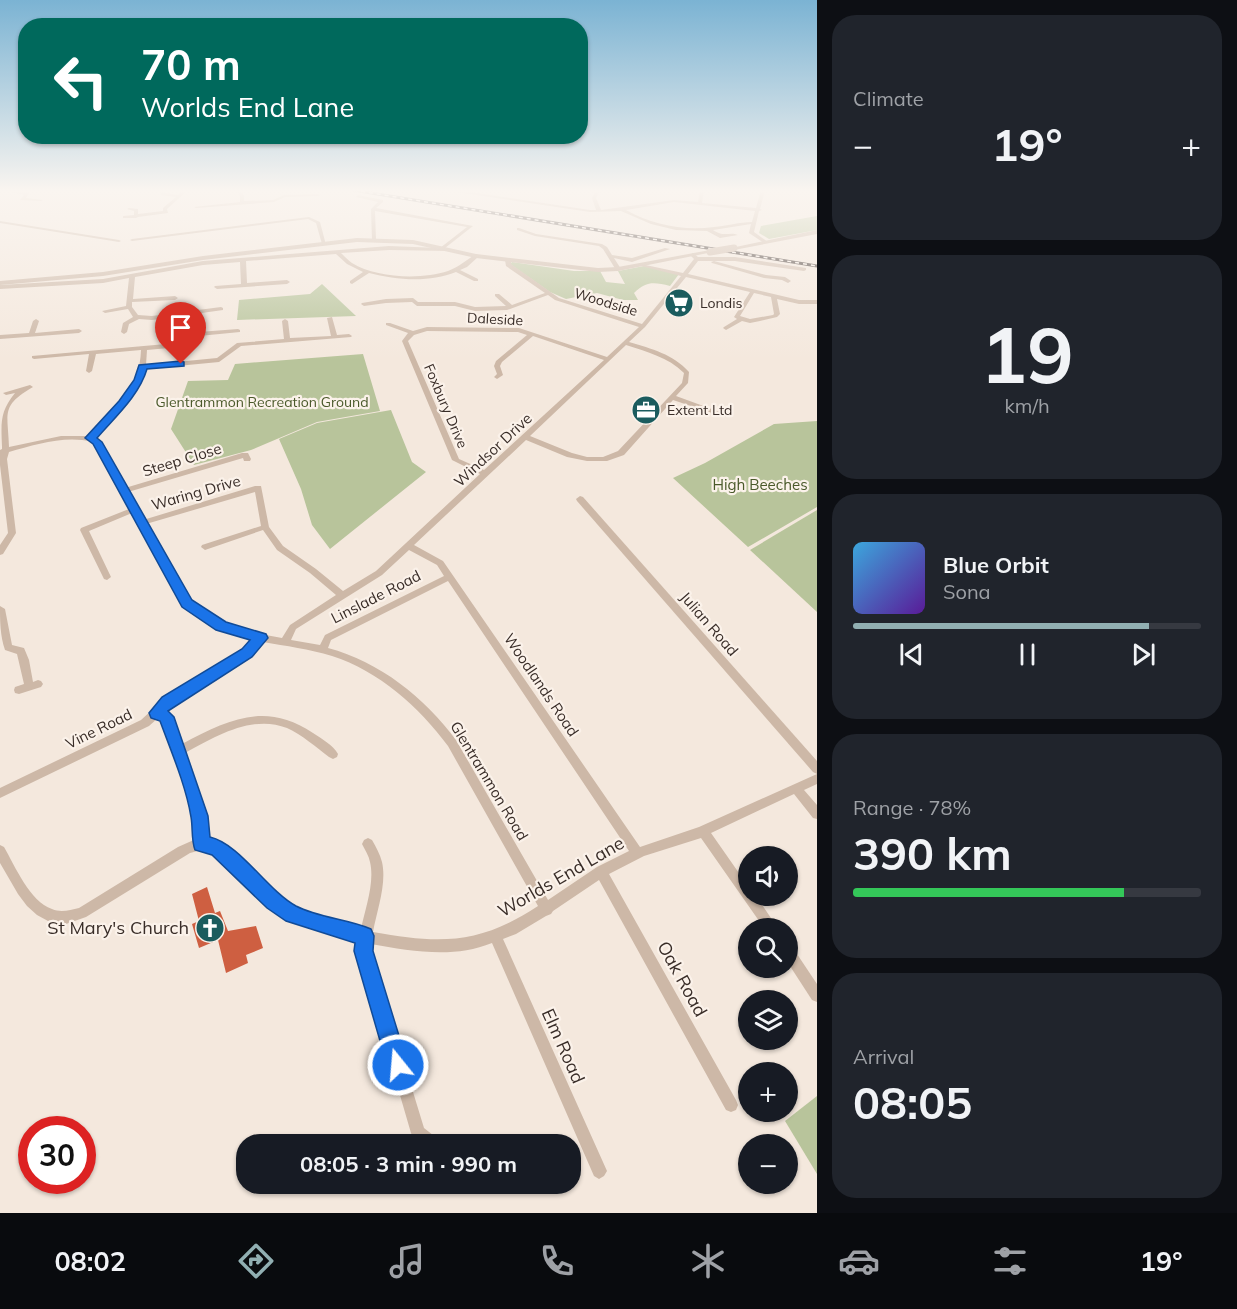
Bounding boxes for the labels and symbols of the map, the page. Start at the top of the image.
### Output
street label: Woodside [572,284,640,320]
supermarket icon: Londis [663,287,695,319]
place label: Londis [700,294,742,312]
pin [155,302,206,364]
street label: Daleside [467,309,523,329]
street label: Foxbury Drive [420,361,472,451]
park label: Glentrammon Recreation Ground [155,393,369,411]
office icon: Extent Ltd [630,394,662,426]
place label: Extent Ltd [667,401,732,419]
street label: Windsor Drive [450,409,536,491]
street label: Steep Close [140,438,224,481]
street label: Waring Drive [149,471,243,514]
park label: High Beeches [712,475,808,494]
street label: Linslade Road [328,566,424,627]
street label: Julian Road [676,588,743,660]
street label: Woodlands Road [500,629,583,740]
street label: Vine Road [62,704,135,753]
street label: Glentrammon Road [446,718,532,844]
street label: Worlds End Lane [493,831,628,922]
church icon: St Mary's Church [194,912,226,944]
place label: St Mary's Church [47,916,189,939]
street label: Oak Road [652,937,713,1021]
street label: Elm Road [537,1005,590,1087]
position arrow [366,1033,430,1097]
speed limit sign: 30 [18,1116,96,1194]

